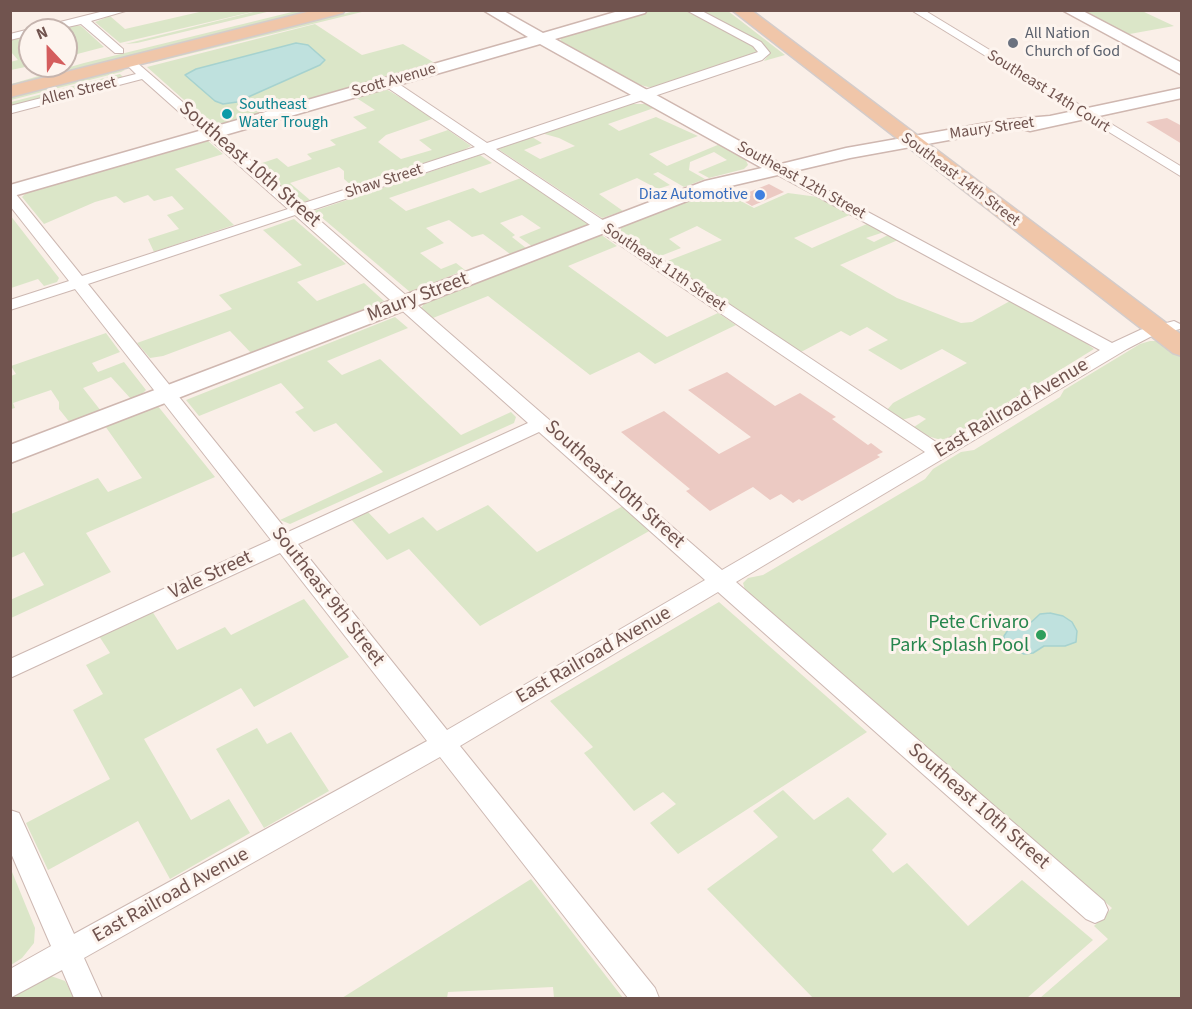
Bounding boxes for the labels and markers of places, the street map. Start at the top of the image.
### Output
place label: All Nation Church of God [1025,24,1120,62]
marker: All Nation Church of God [1006,36,1020,50]
place label: Southeast Water Trough [239,95,328,133]
marker: Southeast Water Trough [220,107,234,121]
place label: Diaz Automotive [639,185,748,205]
marker: Diaz Automotive [753,188,767,202]
place label: Pete Crivaro Park Splash Pool [890,612,1029,659]
marker: Pete Crivaro Park Splash Pool [1034,628,1048,642]

